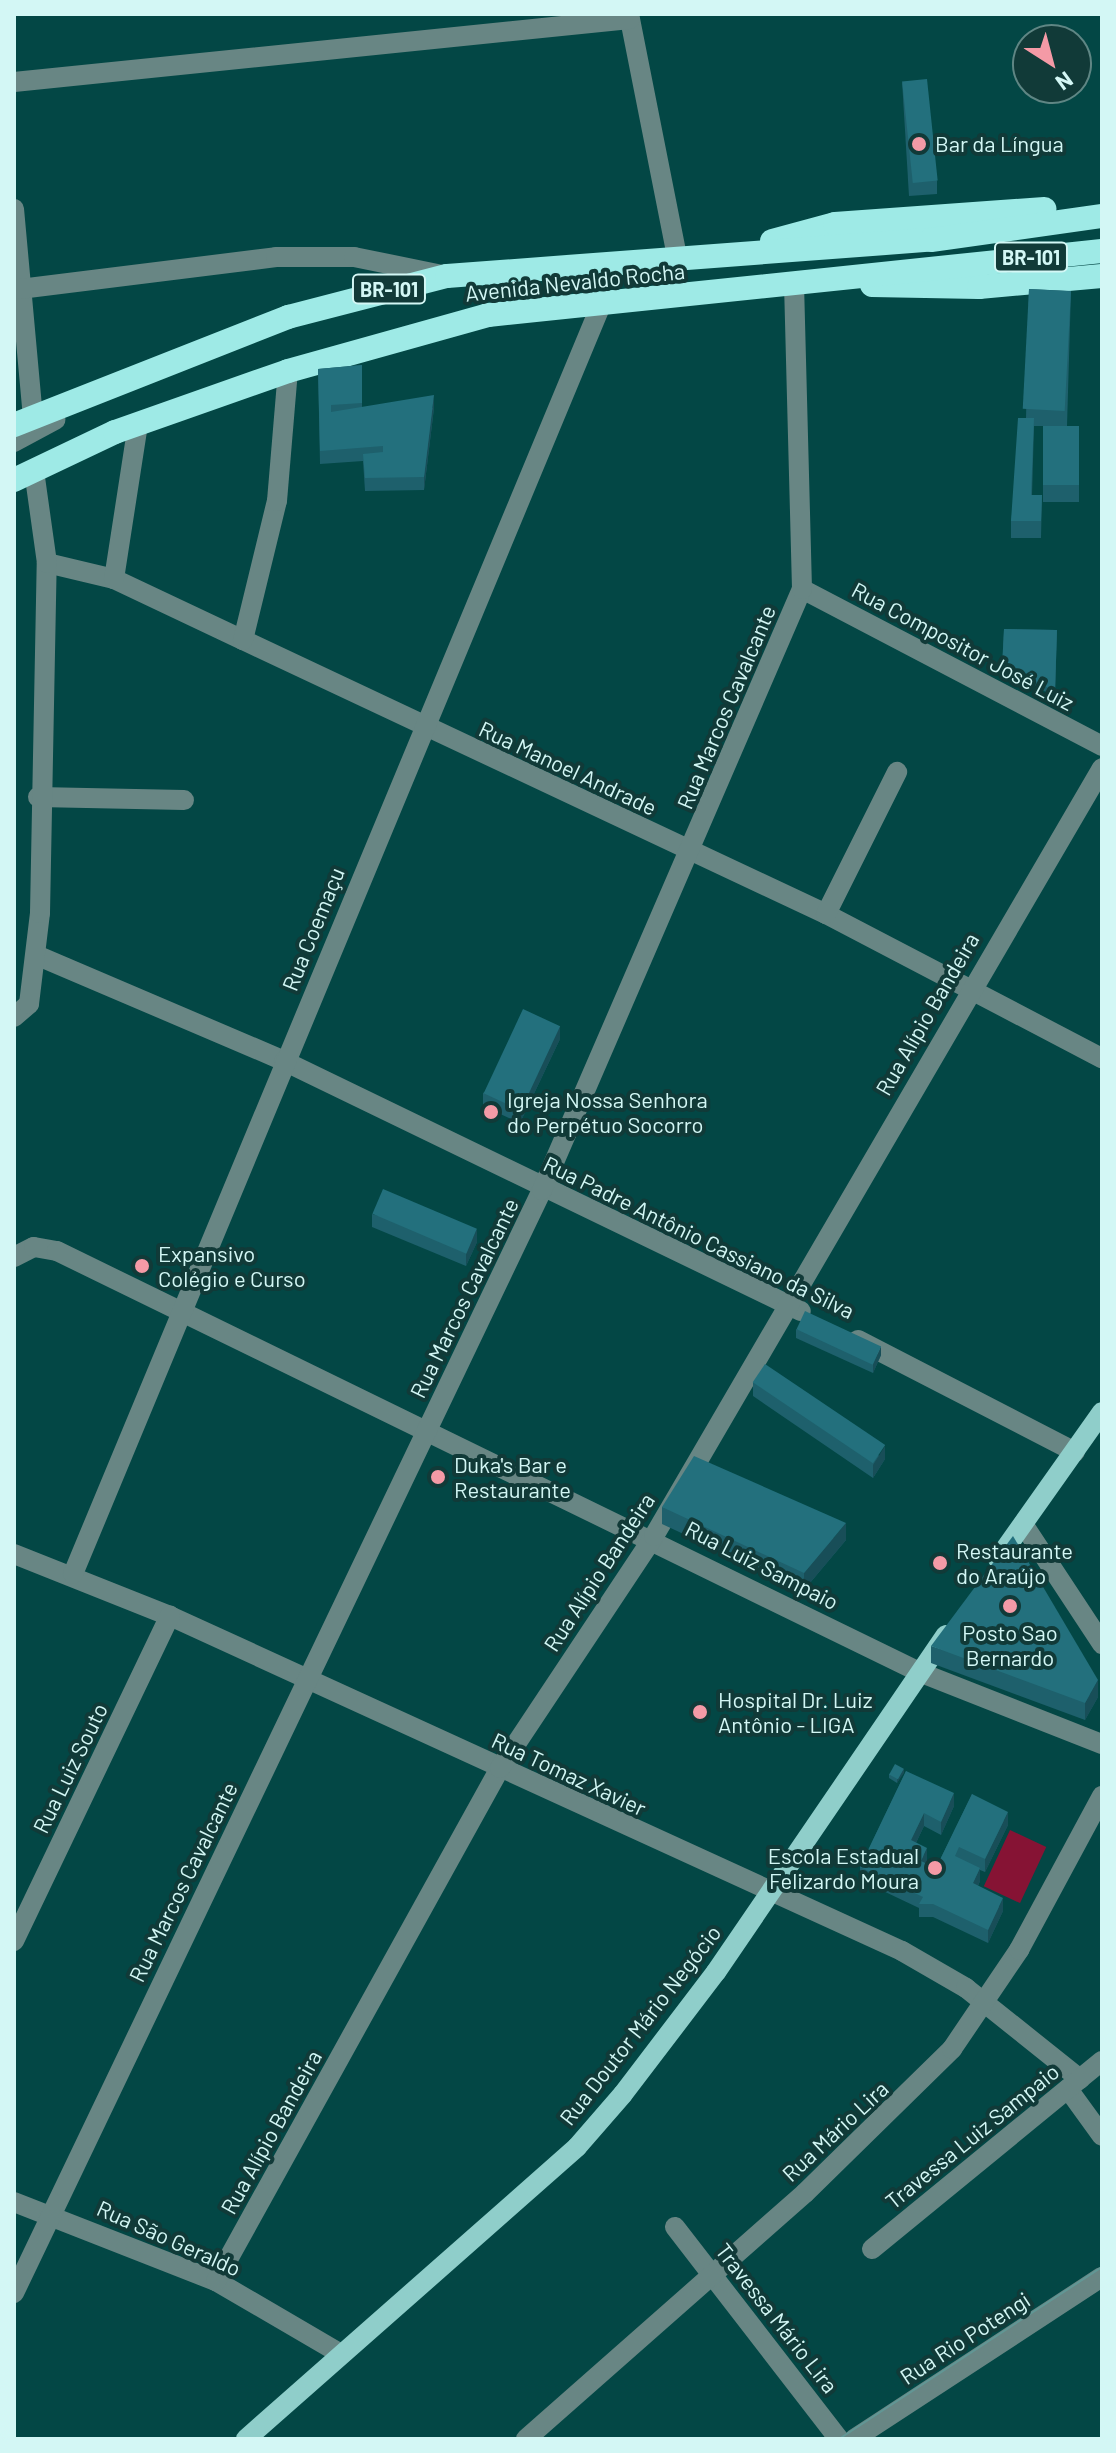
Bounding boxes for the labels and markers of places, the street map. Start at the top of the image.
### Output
place label: Bar da Língua [935,131,1064,157]
marker: Bar da Língua [910,135,928,153]
place label: Igreja Nossa Senhora do Perpétuo Socorro [507,1086,708,1138]
marker: Igreja Nossa Senhora do Perpétuo Socorro [482,1103,500,1121]
place label: Expansivo Colégio e Curso [158,1240,306,1292]
marker: Expansivo Colégio e Curso [133,1257,151,1275]
place label: Duka's Bar e Restaurante [454,1451,571,1502]
marker: Duka's Bar e Restaurante [429,1468,447,1486]
place label: Restaurante do Araújo [956,1537,1073,1588]
marker: Restaurante do Araújo [931,1554,949,1572]
marker: Posto Sao Bernardo [1001,1597,1019,1615]
place label: Posto Sao Bernardo [962,1619,1058,1670]
place label: Hospital Dr. Luiz Antônio - LIGA [718,1686,872,1738]
marker: Hospital Dr. Luiz Antônio - LIGA [689,1701,711,1723]
place label: Escola Estadual Felizardo Moura [768,1842,919,1894]
marker: Escola Estadual Felizardo Moura [926,1859,944,1877]

